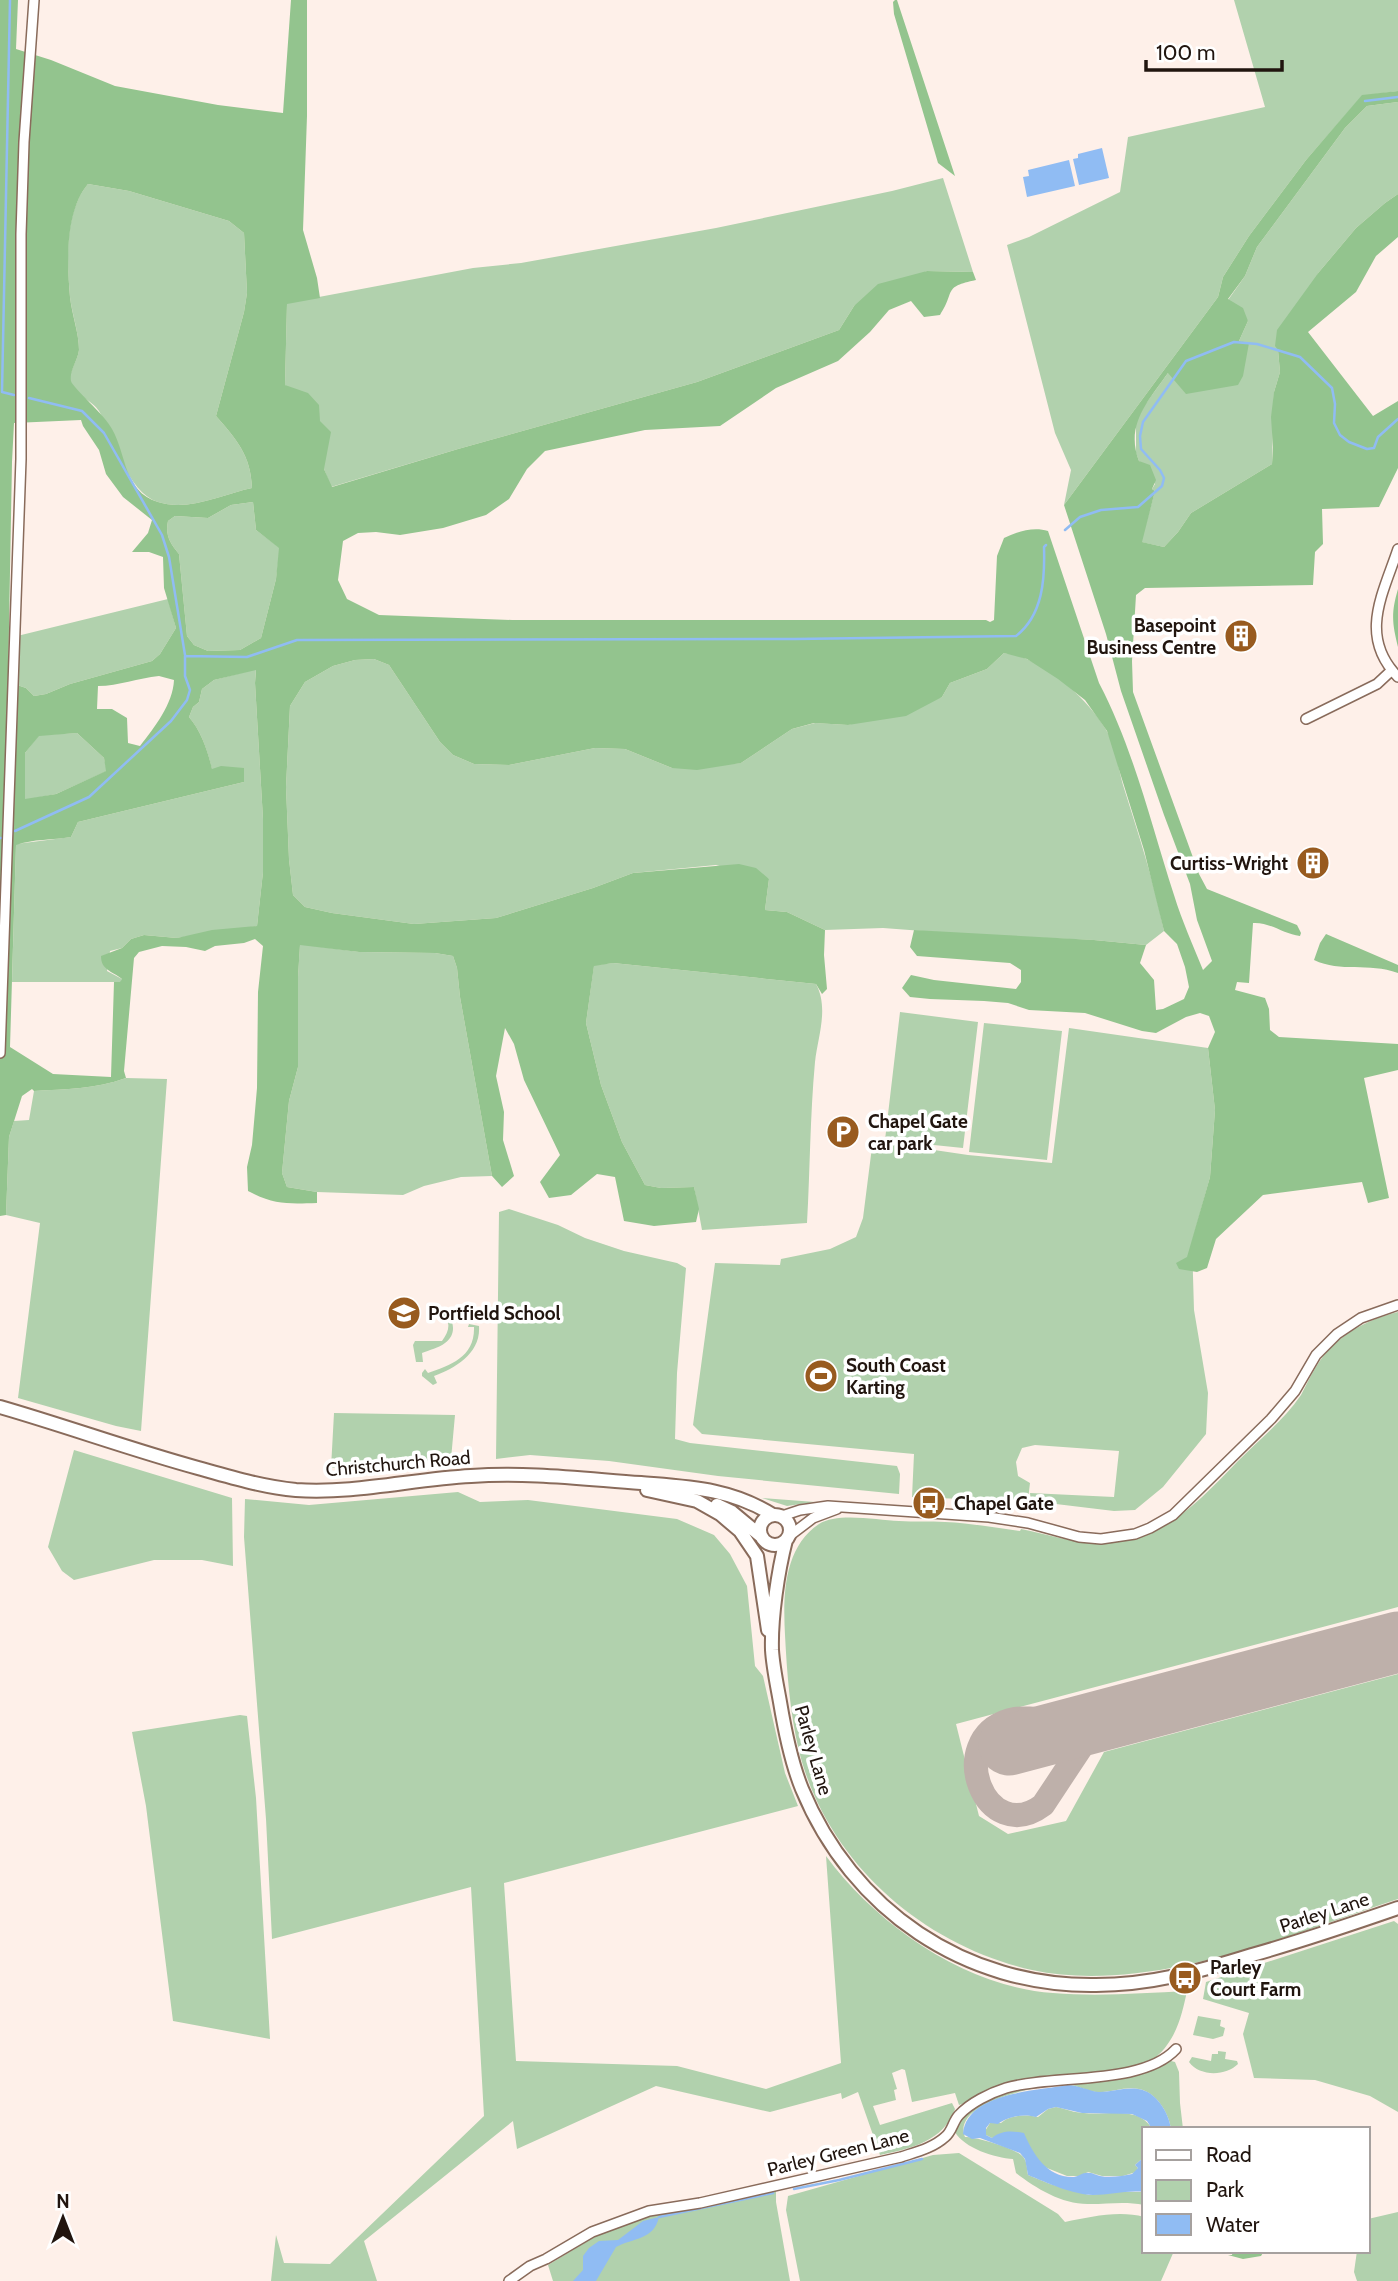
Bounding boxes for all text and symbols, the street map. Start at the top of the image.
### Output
scale bar [1146,28,1282,72]
text: 100 m [1156,40,1215,65]
place label: Basepoint Business Centre [1087,614,1216,659]
building icon: Basepoint Business Centre [1222,617,1260,655]
building icon: Curtiss-Wright [1294,844,1332,882]
place label: Curtiss-Wright [1170,852,1288,875]
place label: Chapel Gate car park [868,1110,968,1155]
parking icon: Chapel Gate car park [824,1113,862,1151]
school or university icon: Portfield School [385,1294,423,1332]
place label: Portfield School [428,1302,561,1325]
place label: South Coast Karting [846,1354,946,1399]
sports icon: South Coast Karting [802,1357,840,1395]
street label: Christchurch Road [325,1446,471,1481]
bus stop icon: Chapel Gate [910,1484,948,1522]
place label: Chapel Gate [954,1492,1054,1515]
street label: Parley Lane [790,1702,837,1798]
street label: Parley Lane [1277,1887,1372,1938]
place label: Parley Court Farm [1210,1956,1301,2001]
bus stop icon: Parley Court Farm [1166,1959,1204,1997]
street label: Parley Green Lane [765,2124,912,2181]
legend [1142,2127,1370,2253]
text: Road [1206,2142,1252,2167]
text: Park [1206,2177,1244,2202]
north arrow [28,2183,98,2253]
text: N [56,2190,70,2213]
text: Water [1206,2212,1260,2237]

